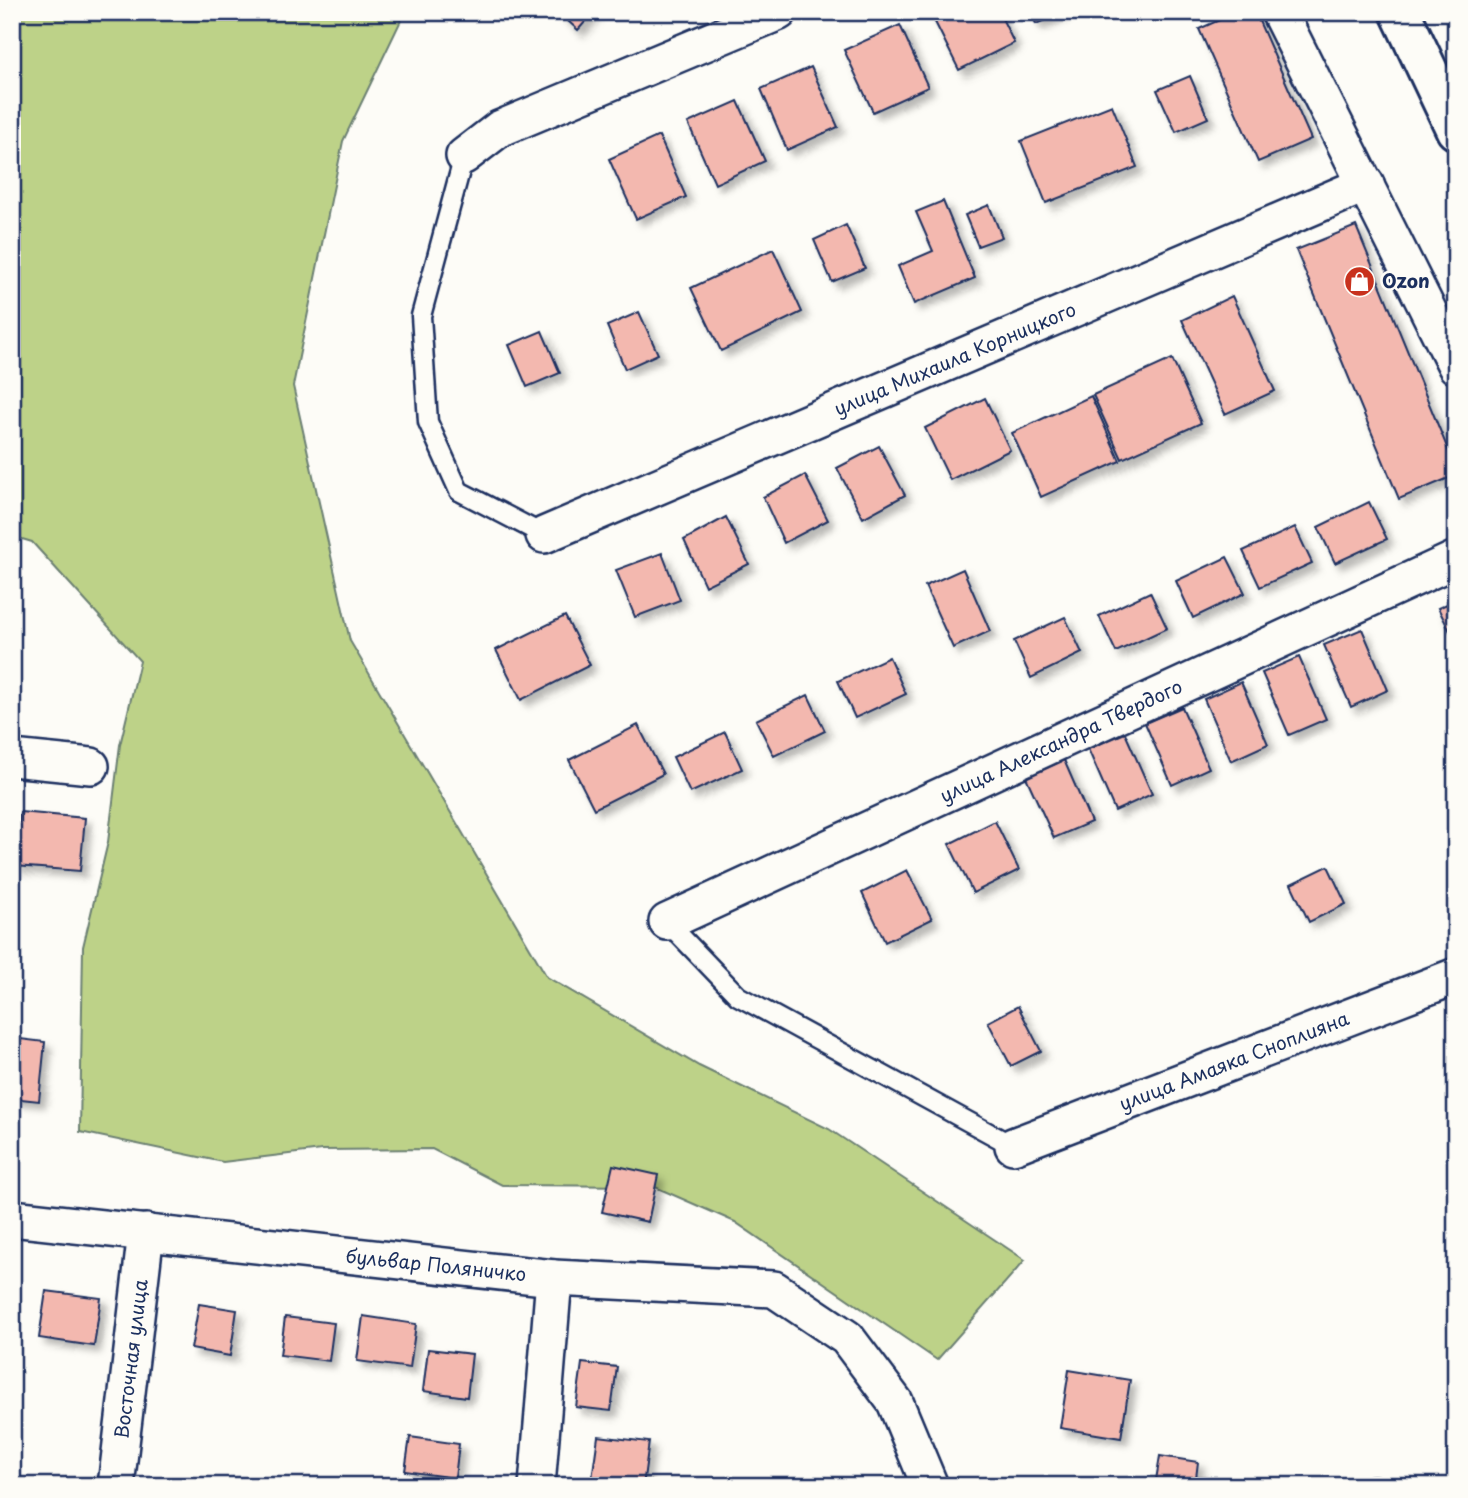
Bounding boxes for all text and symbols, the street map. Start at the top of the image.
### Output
shop icon: Ozon [1342,264,1376,298]
place label: Ozon [1382,266,1430,294]
street label: улица Михаила Корницкого [829,294,1080,422]
street label: улица Александра Твердого [935,671,1187,809]
street label: улица Амаяка Сноплияна [1115,1003,1353,1117]
street label: бульвар Поляничко [344,1241,528,1287]
street label: Восточная улица [106,1278,154,1440]

